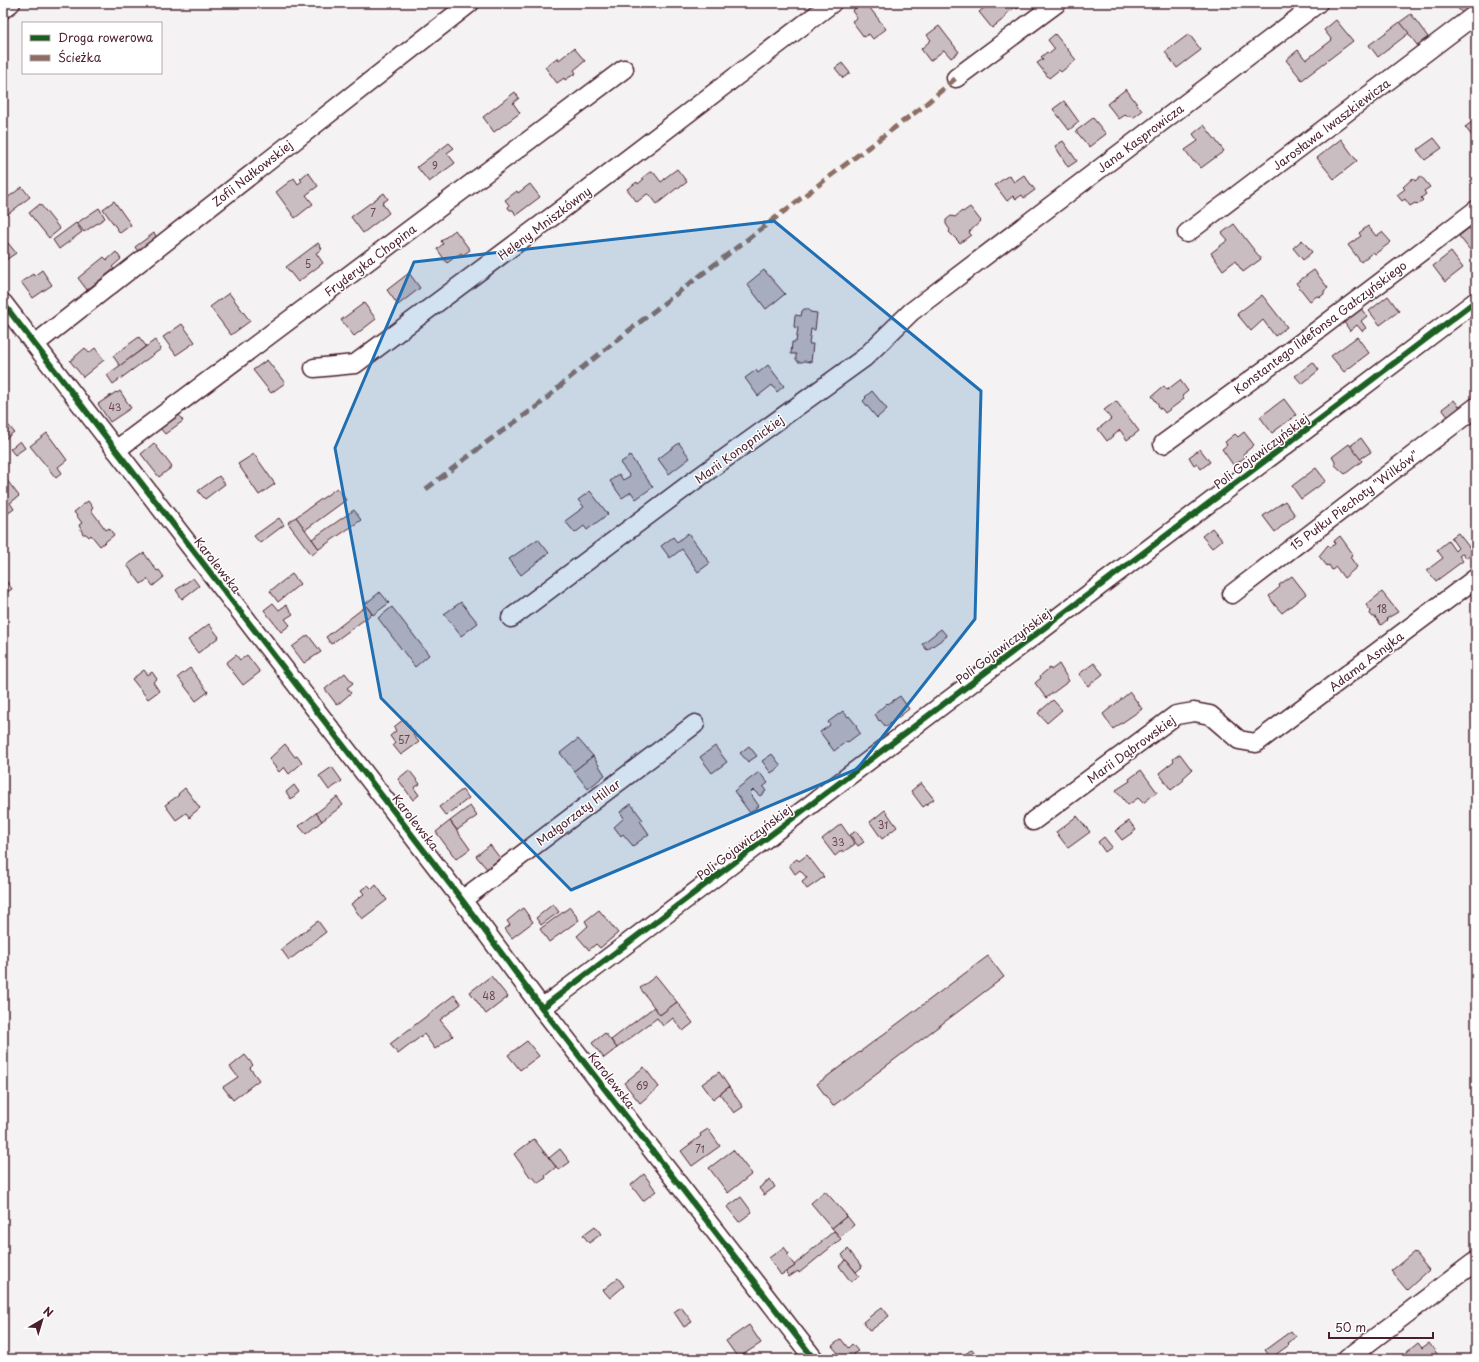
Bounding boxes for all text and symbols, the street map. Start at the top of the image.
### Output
legend [22,22,162,74]
text: Droga rowerowa [58,28,154,46]
text: Ścieżka [58,48,102,66]
street label: Jarosława Iwaszkiewicza [1268,73,1394,174]
street label: Jana Kasprowicza [1093,99,1187,177]
street label: Zofii Nałkowskiej [208,136,296,210]
house number: 9 [432,158,438,173]
street label: Heleny Mniszkówny [494,182,594,264]
house number: 7 [370,205,376,220]
street label: Fryderyka Chopina [320,219,420,300]
house number: 5 [305,256,311,271]
street label: Konstantego Ildefonsa Gałczyńskiego [1230,256,1410,398]
house number: 43 [109,399,122,414]
street label: Poli Gojawiczyńskiej [1209,409,1313,493]
street label: Marii Konopnickiej [691,410,787,488]
street label: 15 Pułku Piechoty "Wilków" [1286,446,1422,554]
street label: Karolewska [190,533,246,597]
house number: 18 [1377,601,1387,616]
street label: Poli Gojawiczyńskiej [951,604,1055,688]
street label: Adama Asnyka [1325,627,1408,695]
street label: Marii Dąbrowskiej [1083,711,1179,787]
house number: 57 [398,732,410,747]
street label: Małgorzaty Hillar [532,774,625,850]
street label: Karolewska [388,790,444,854]
street label: Poli Gojawiczyńskiej [692,800,796,884]
house number: 31 [878,817,888,832]
house number: 33 [831,834,845,849]
house number: 48 [483,988,495,1003]
street label: Karolewska [584,1048,640,1112]
house number: 69 [636,1078,648,1093]
house number: 71 [695,1141,705,1156]
north arrow [22,1300,62,1340]
text: N [40,1302,57,1321]
scale bar [1329,1314,1433,1340]
text: 50 m [1335,1318,1366,1336]

